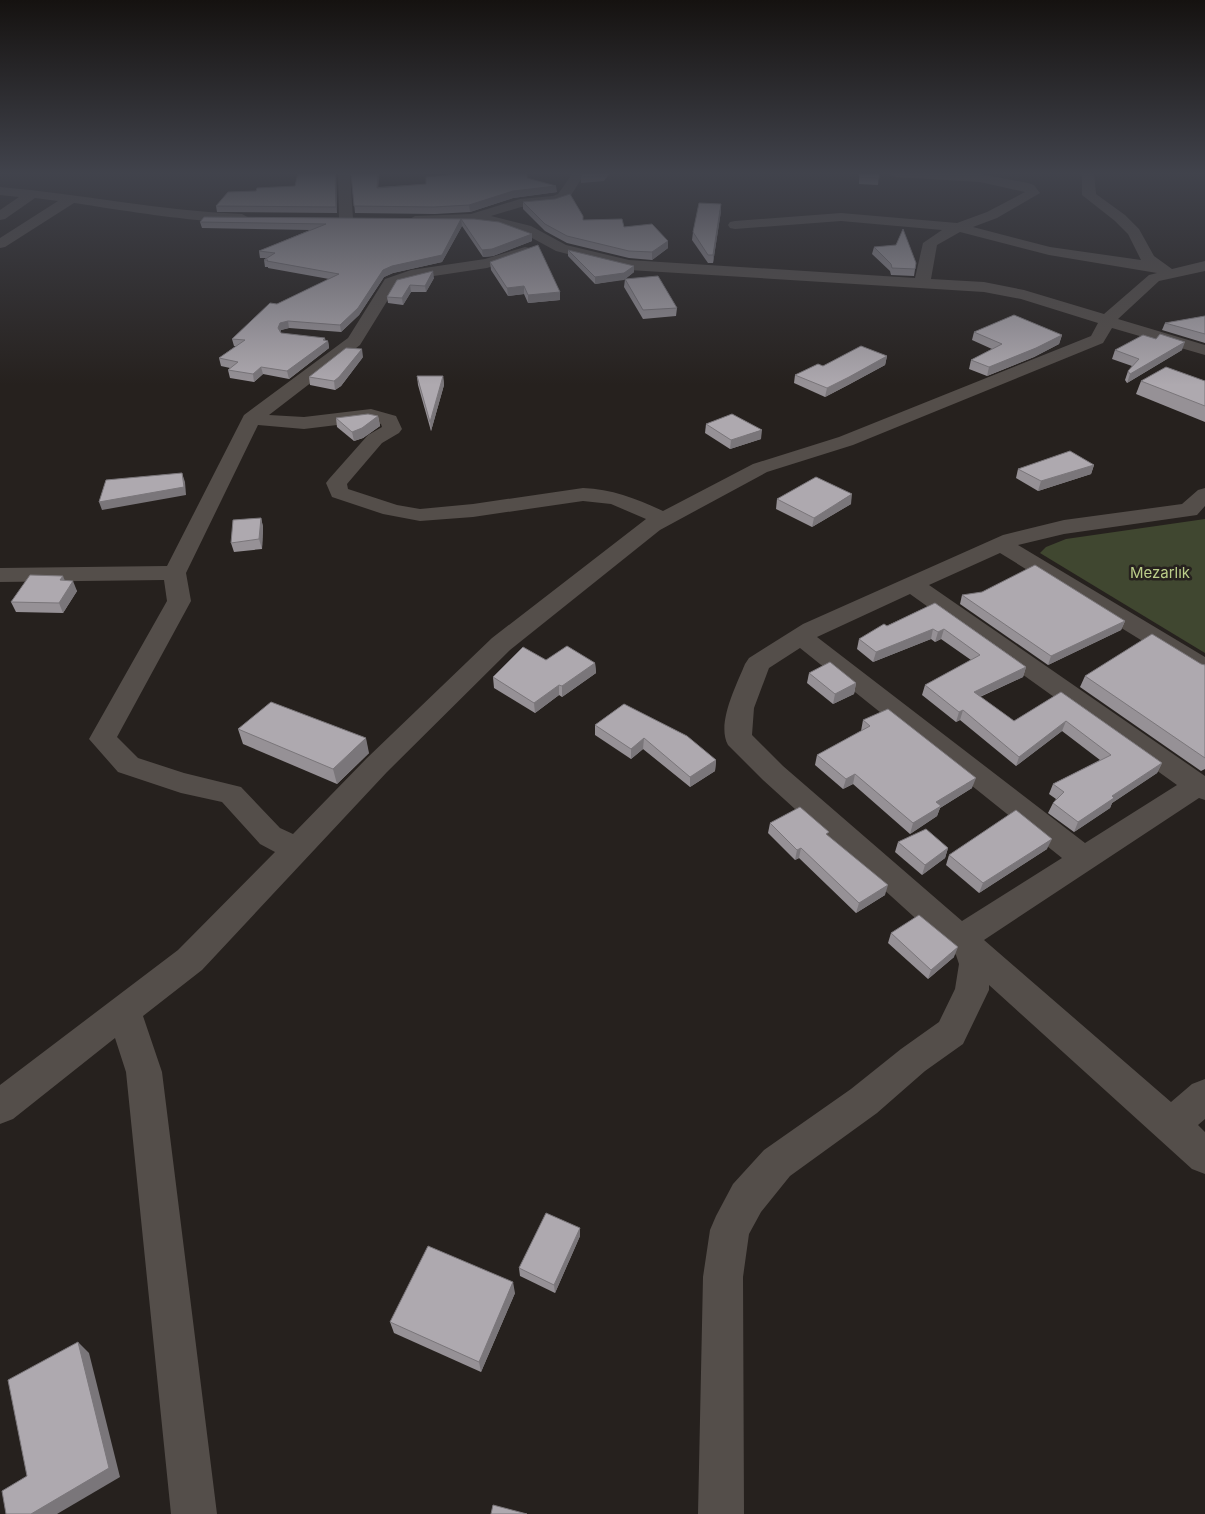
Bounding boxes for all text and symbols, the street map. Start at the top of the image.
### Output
park label: Mezarlık [1130,563,1191,582]

